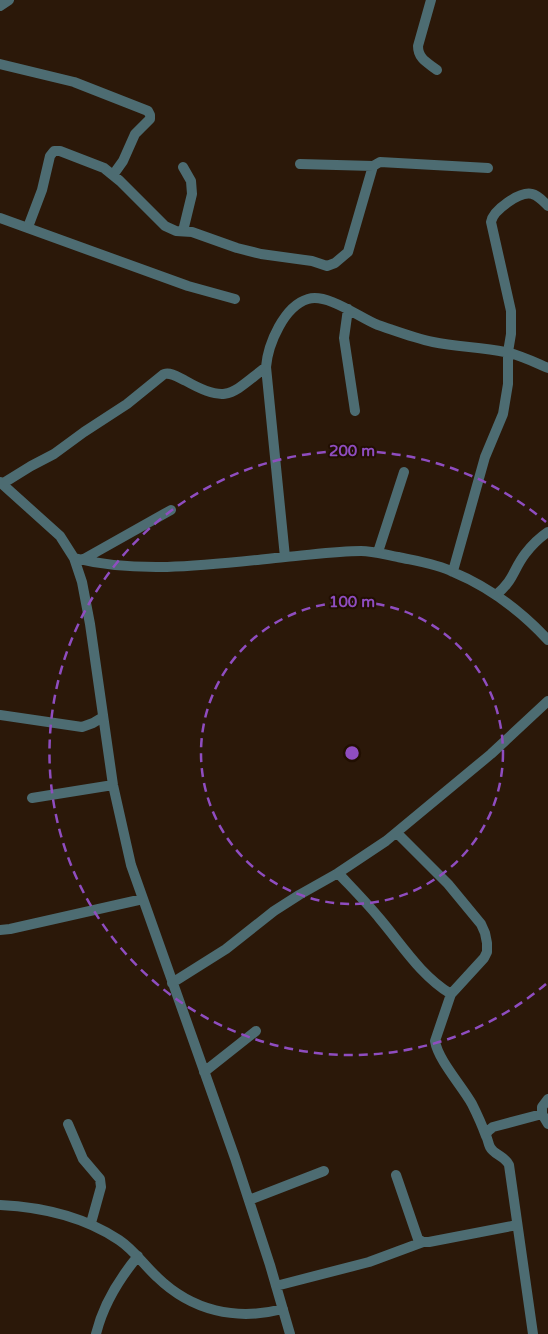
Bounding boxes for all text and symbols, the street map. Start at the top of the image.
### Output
text: 200 m [329,442,375,460]
text: 100 m [329,593,375,611]
centre of rings [343,744,361,762]

